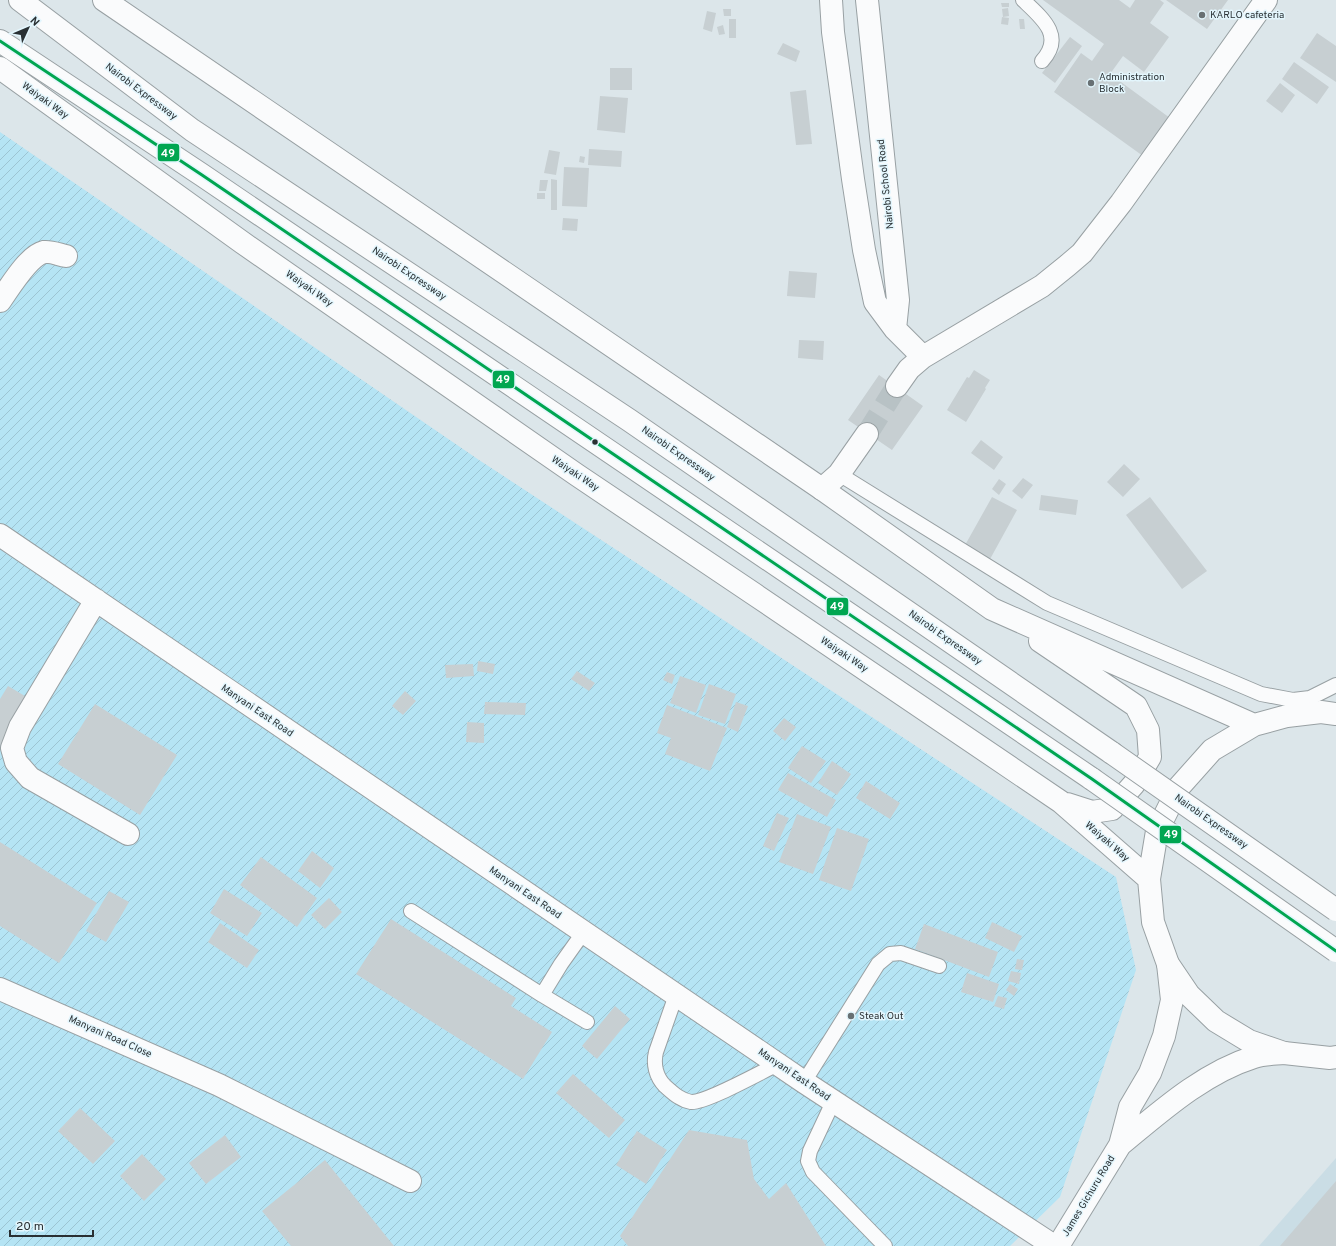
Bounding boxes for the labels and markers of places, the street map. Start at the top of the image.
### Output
place label: KARLO cafeteria [1210,9,1284,22]
marker: KARLO cafeteria [1197,10,1207,20]
place label: Administration Block [1099,71,1165,96]
marker: Administration Block [1086,78,1096,88]
unlabelled marker [590,437,600,447]
place label: Steak Out [859,1010,904,1023]
marker: Steak Out [846,1011,856,1021]

